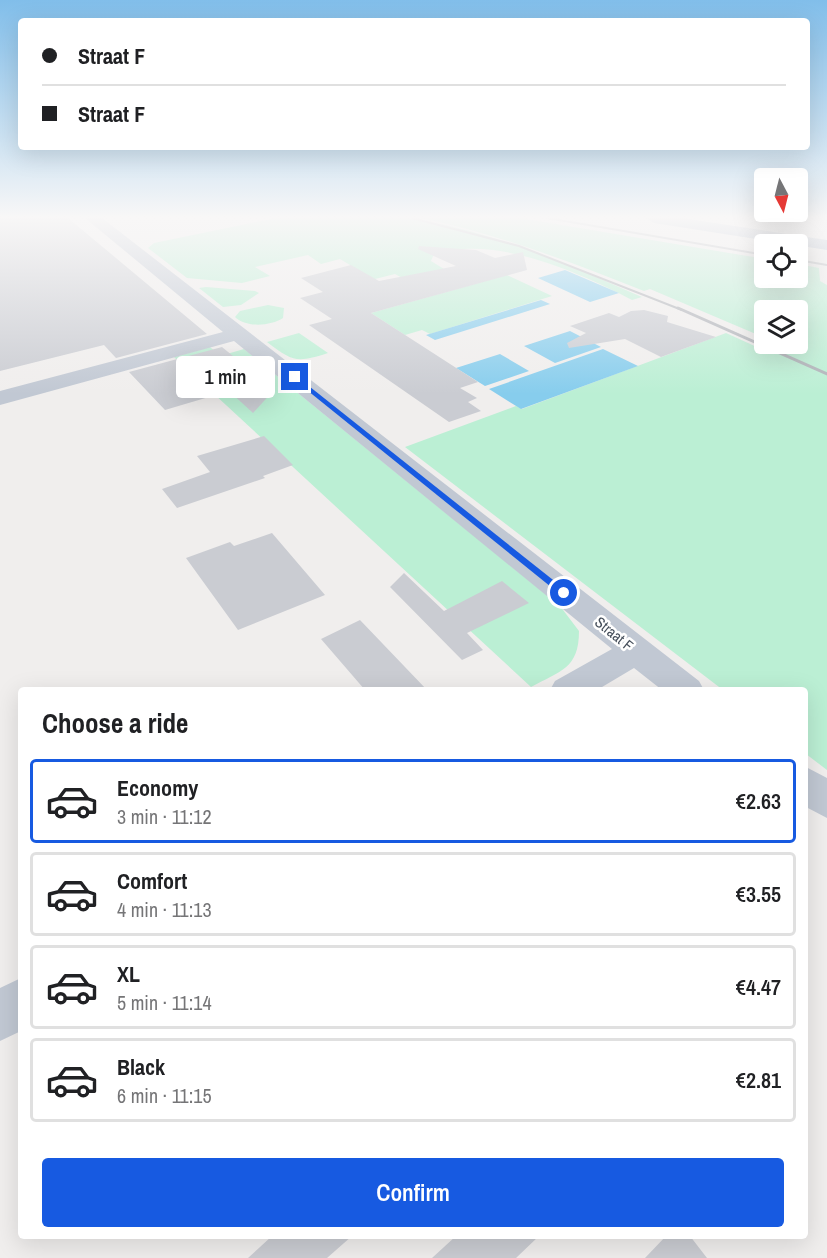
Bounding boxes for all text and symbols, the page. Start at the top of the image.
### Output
text: Straat F [78,41,145,71]
text: Straat F [78,99,145,129]
north arrow [754,168,808,222]
map controls [754,168,808,354]
button: locate [754,234,808,288]
button: layers [754,300,808,354]
callout: 1 min [175,356,274,398]
text: 1 min [204,363,247,390]
route end [281,363,308,390]
route start [550,579,577,606]
street label: Straat F [591,612,638,656]
text: Choose a ride [42,705,188,741]
text: Economy [117,773,198,803]
icon: car [45,774,99,828]
text: €2.63 [736,786,781,816]
text: 3 min · 11:12 [117,803,212,830]
text: Comfort [117,866,187,896]
icon: car [45,867,99,921]
text: €3.55 [736,879,781,909]
text: 4 min · 11:13 [117,896,212,923]
text: XL [117,959,140,989]
icon: car [45,960,99,1014]
text: €4.47 [736,972,781,1002]
text: 5 min · 11:14 [117,989,212,1016]
text: Black [117,1052,165,1082]
icon: car [45,1053,99,1107]
text: €2.81 [736,1065,781,1095]
text: 6 min · 11:15 [117,1082,212,1109]
button: Confirm [42,1158,784,1227]

